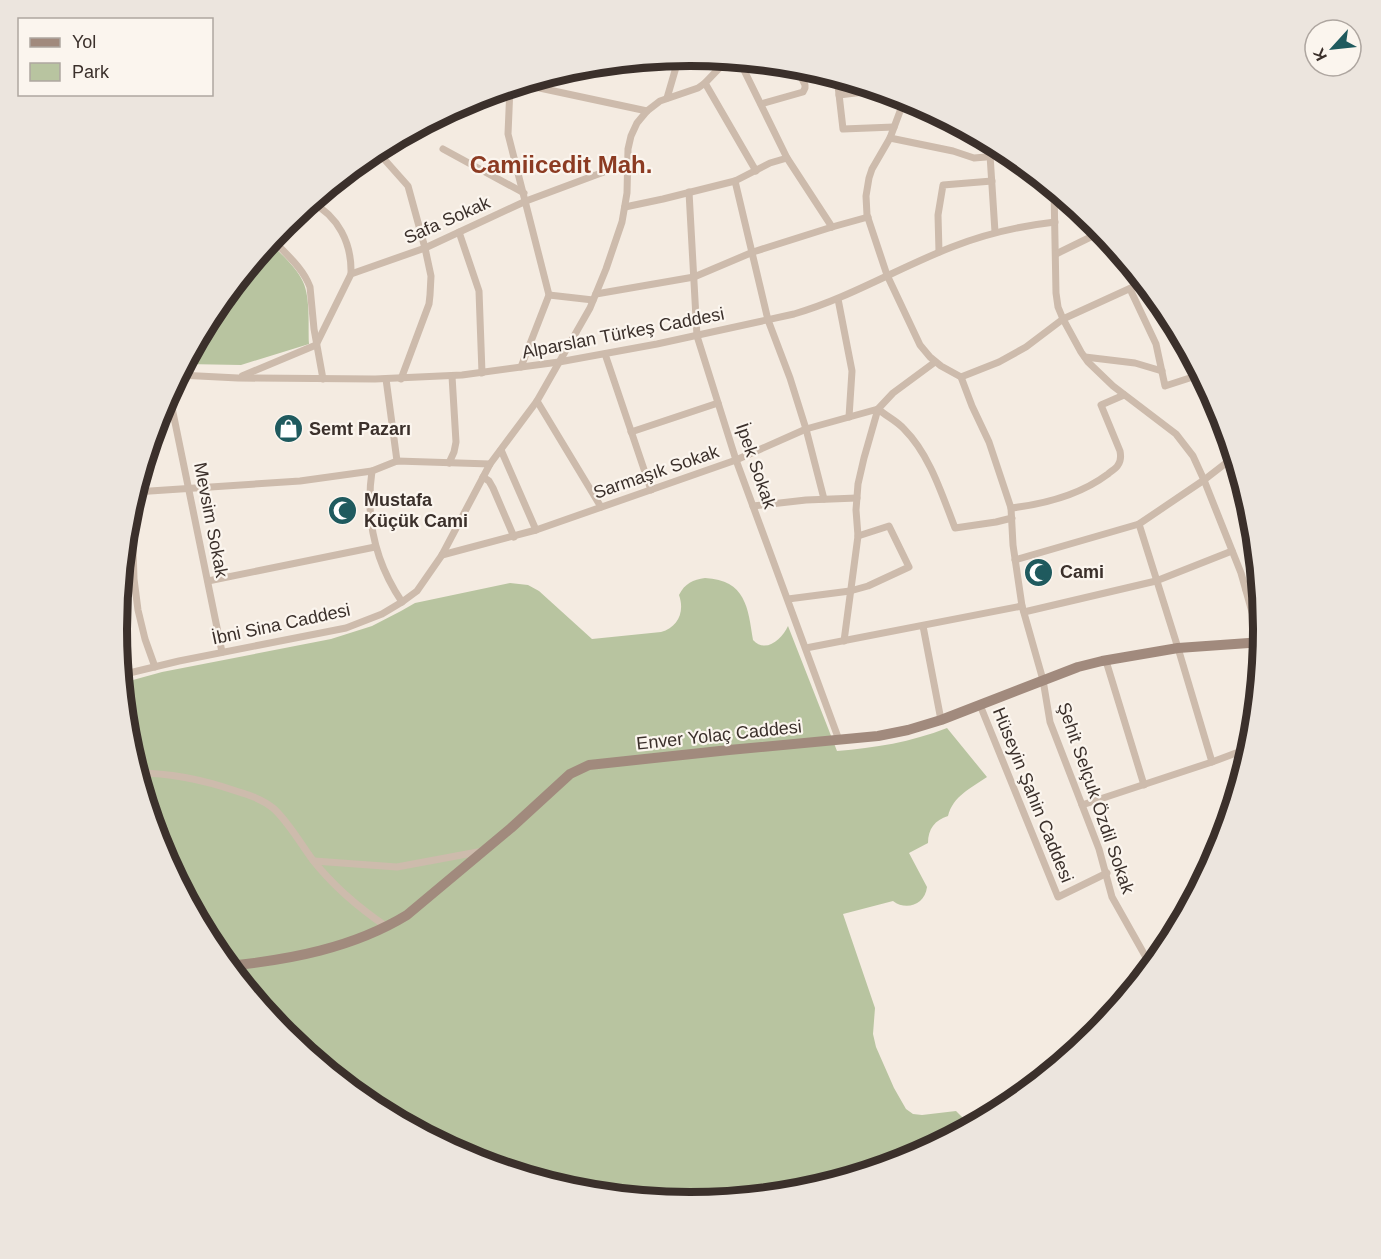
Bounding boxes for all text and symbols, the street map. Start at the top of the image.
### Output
legend [18,18,213,96]
north arrow [1303,18,1363,78]
text: Yol [72,32,96,52]
text: K [1310,45,1330,64]
text: Park [72,62,110,82]
district label: Camiicedit Mah. [470,151,652,178]
street label: Safa Sokak [401,192,494,248]
street label: Alparslan Türkeş Caddesi [520,304,726,362]
shop icon: Semt Pazarı [272,413,304,445]
place label: Semt Pazarı [309,419,411,439]
street label: İpek Sokak [732,421,780,512]
street label: Sarmaşık Sokak [591,441,722,503]
street label: Mevsim Sokak [190,461,232,580]
place label: Mustafa Küçük Cami [364,490,468,531]
mosque icon: Mustafa Küçük Cami [327,494,359,526]
mosque icon: Cami [1023,556,1055,588]
place label: Cami [1060,562,1104,582]
street label: İbni Sina Caddesi [210,600,352,648]
street label: Şehit Selçuk Özdil Sokak [1054,700,1139,897]
street label: Hüseyin Şahin Caddesi [989,705,1077,885]
street label: Enver Yolaç Caddesi [635,716,803,754]

